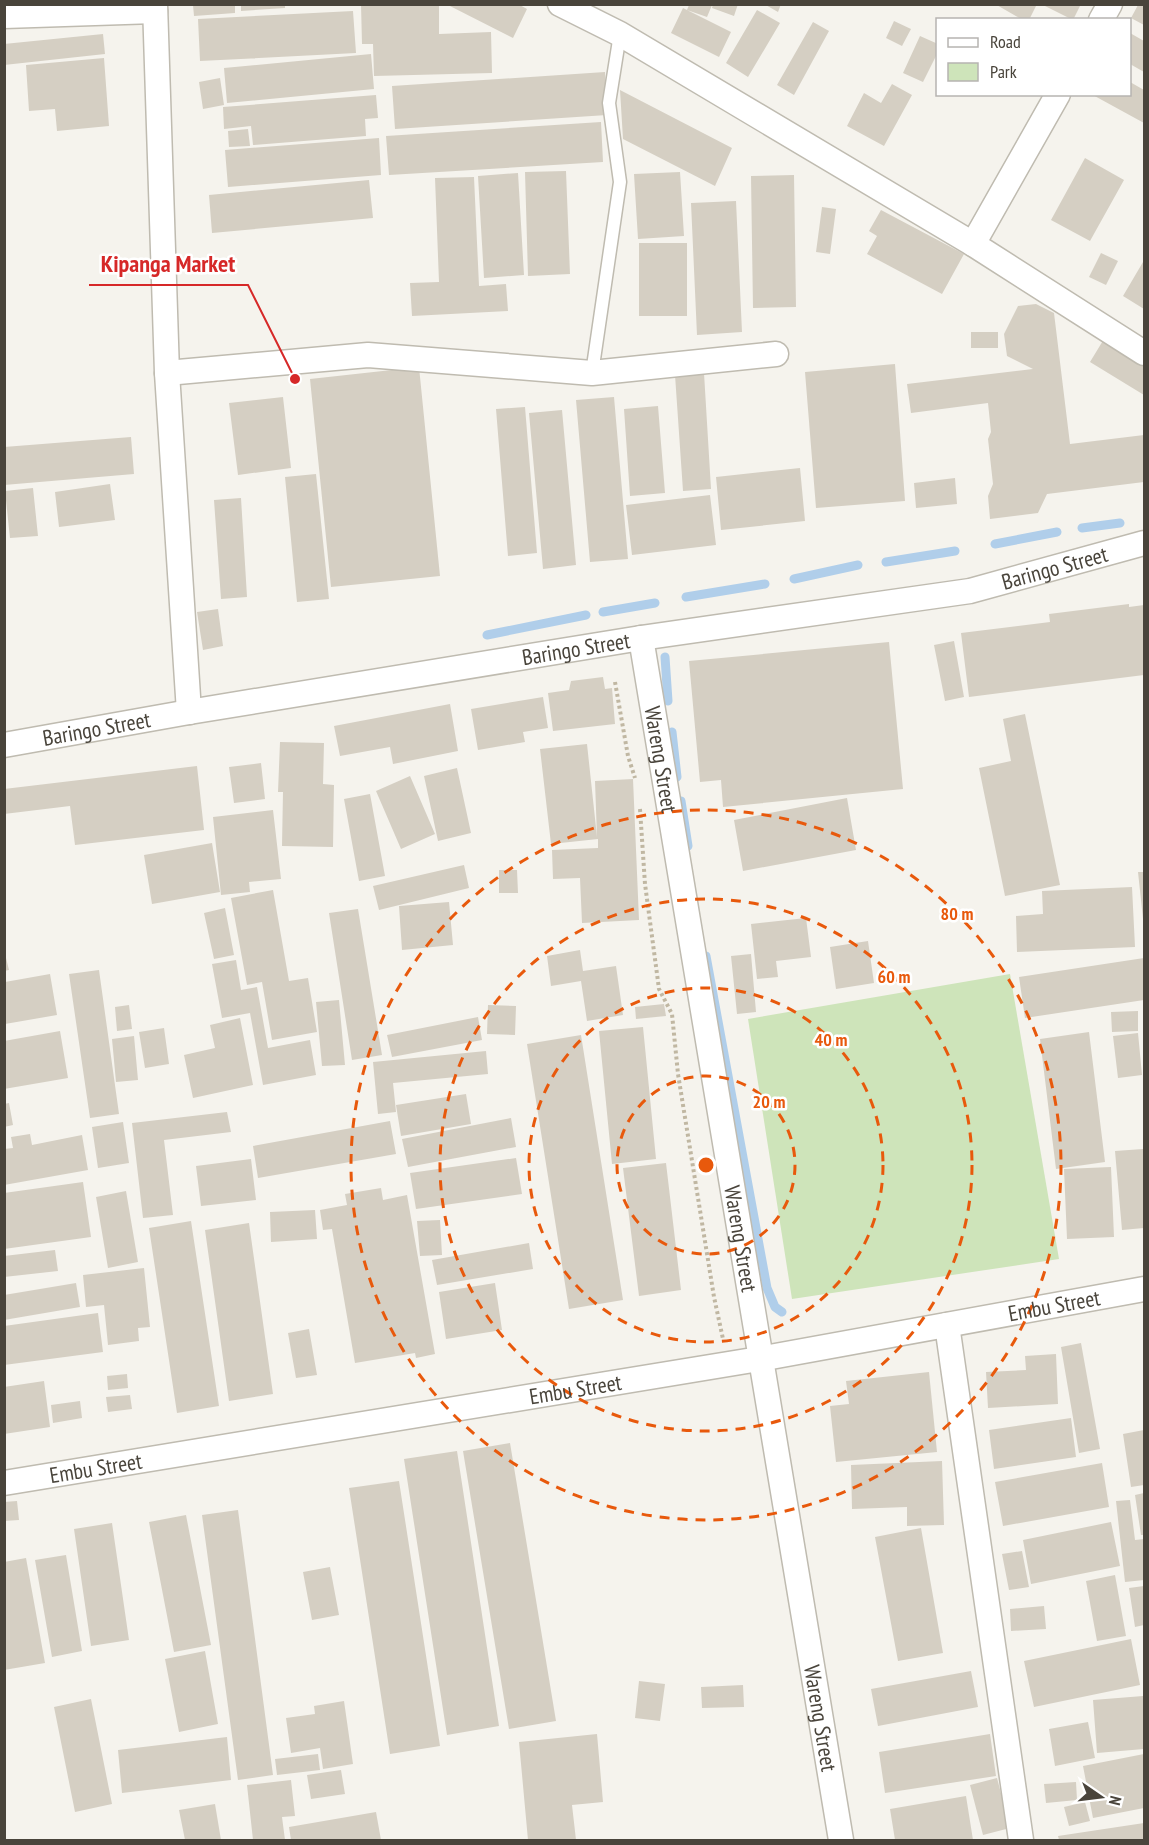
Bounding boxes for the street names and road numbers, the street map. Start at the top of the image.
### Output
street label: Baringo Street [998,540,1111,596]
street label: Baringo Street [520,626,632,671]
street label: Wareng Street [639,704,684,815]
street label: Baringo Street [40,705,153,752]
street label: Wareng Street [718,1183,764,1294]
street label: Embu Street [1006,1283,1102,1327]
street label: Embu Street [527,1368,624,1411]
street label: Embu Street [48,1447,144,1489]
street label: Wareng Street [798,1663,843,1773]

